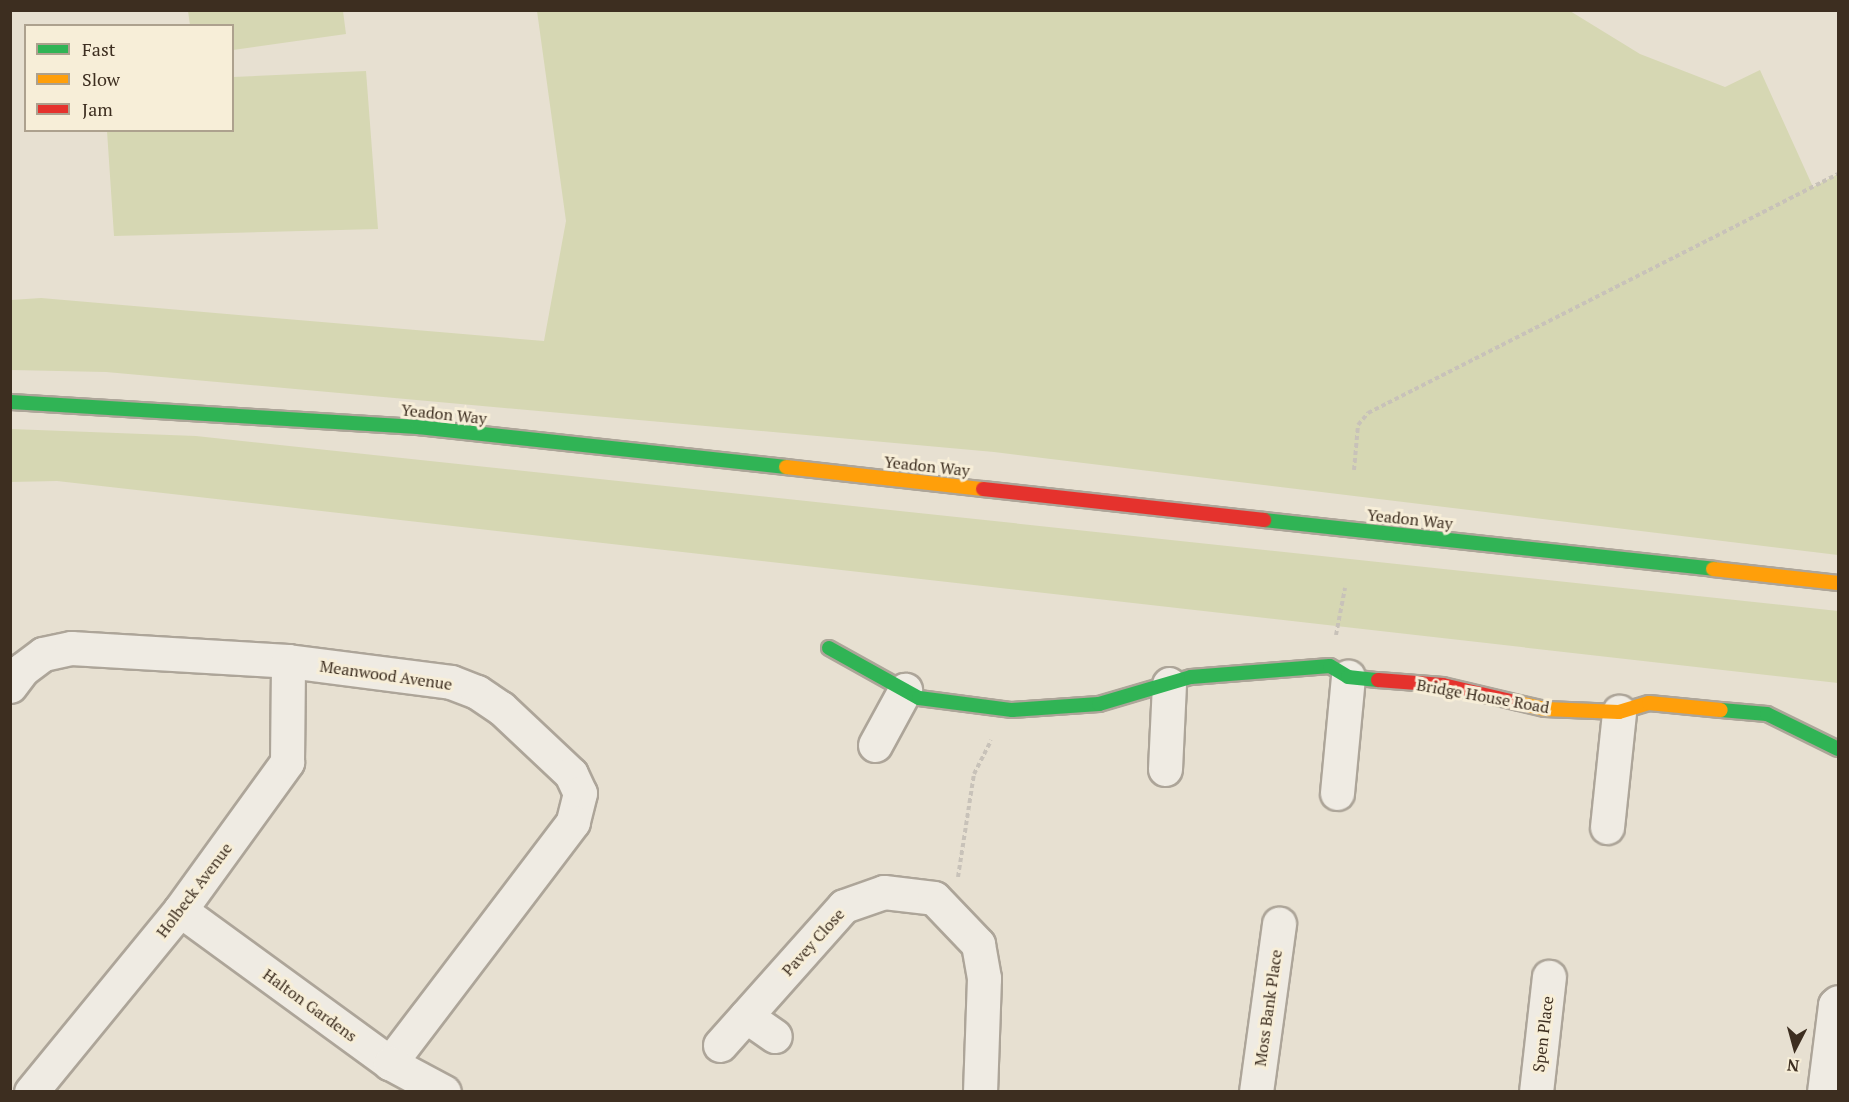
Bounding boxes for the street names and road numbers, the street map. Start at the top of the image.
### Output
street label: Yeadon Way [400,400,488,428]
street label: Yeadon Way [883,452,971,480]
street label: Yeadon Way [1366,505,1454,533]
street label: Meanwood Avenue [318,656,454,694]
street label: Bridge House Road [1415,675,1551,717]
street label: Holbeck Avenue [152,839,236,941]
street label: Pavey Close [778,904,848,980]
street label: Moss Bank Place [1250,948,1286,1068]
street label: Halton Gardens [259,965,361,1045]
street label: Spen Place [1529,995,1557,1073]

